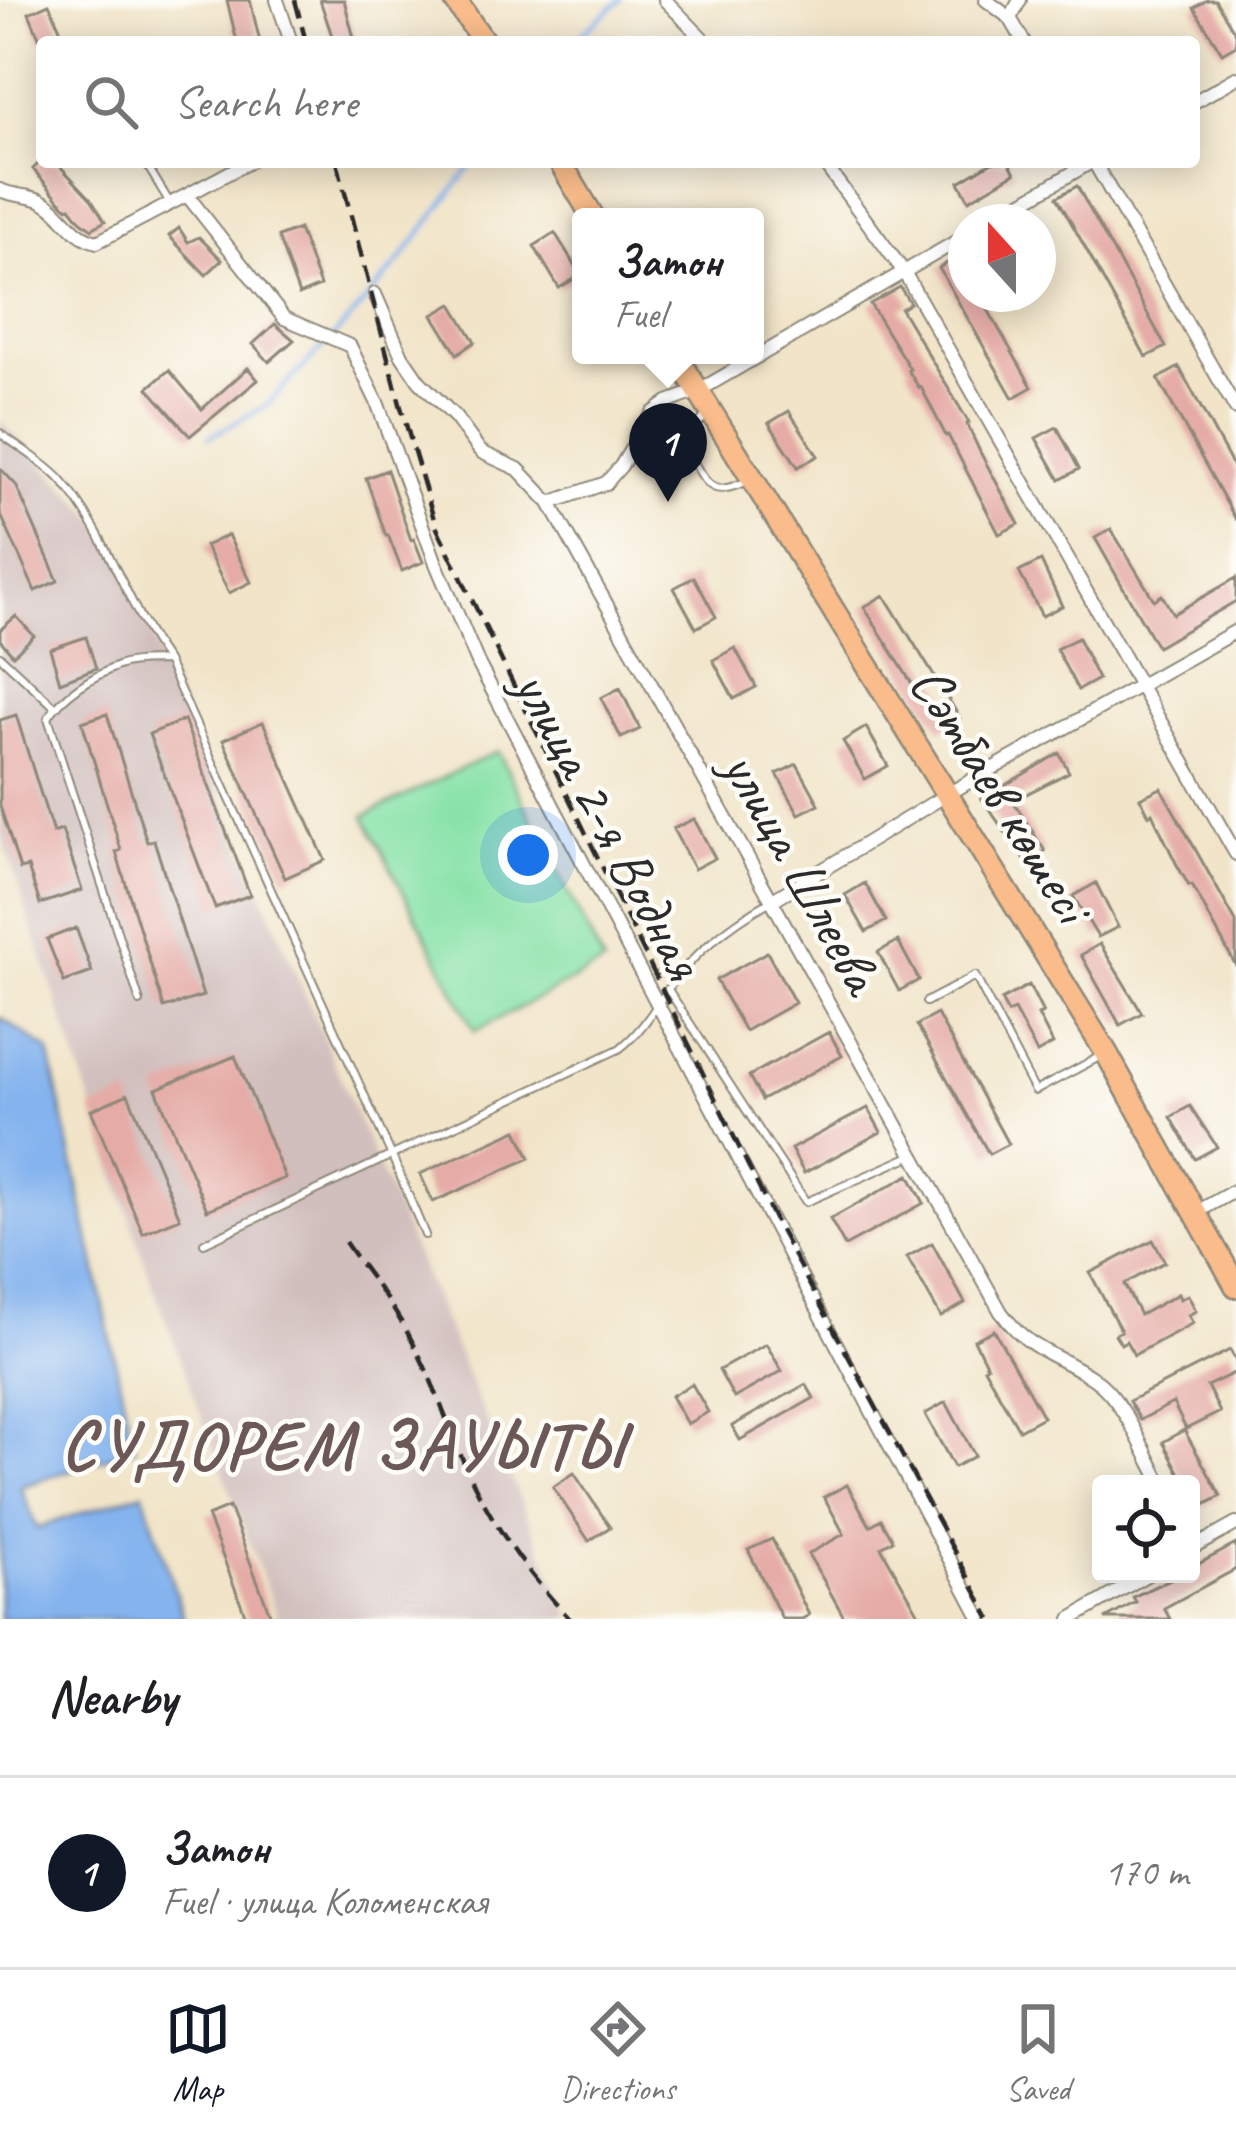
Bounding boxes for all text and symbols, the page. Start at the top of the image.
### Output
search box [36,36,1200,168]
icon: search [78,69,144,135]
text: Search here [174,74,357,131]
north arrow [948,204,1056,312]
popup [572,208,764,364]
text: Затон [614,233,722,290]
text: Fuel [614,290,665,339]
pin: 1 [629,403,707,502]
street label: Сәтбаев көшесі [894,652,1112,940]
street label: улица 2-я Водная [496,655,722,993]
street label: улица Шлеева [705,735,900,1009]
your location [498,825,558,885]
district label: СУДОРЕМ ЗАУЫТЫ [61,1402,635,1489]
map controls [1092,1475,1200,1583]
button: locate [1092,1475,1200,1583]
text: Nearby [48,1665,176,1729]
text: Затон [162,1820,269,1877]
text: 1 [78,1848,96,1897]
text: 170 m [1104,1848,1188,1897]
text: Fuel · улица Коломенская [162,1877,487,1926]
tab: Map [165,1996,231,2110]
tab: Directions [561,1996,675,2110]
tab: Saved [1005,1996,1071,2110]

